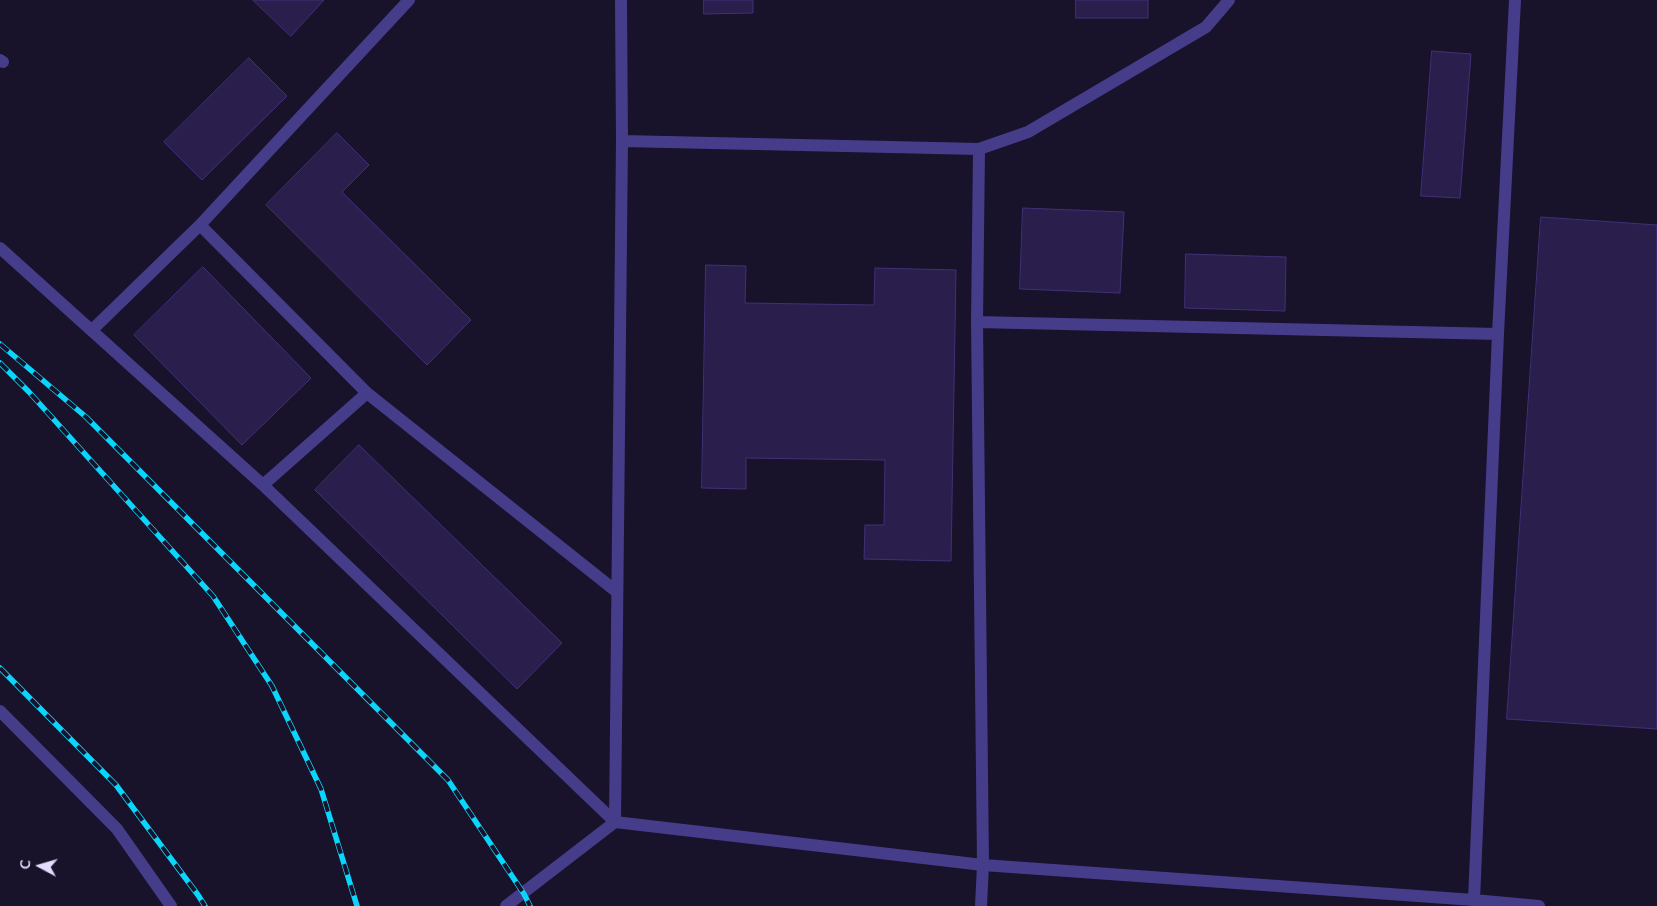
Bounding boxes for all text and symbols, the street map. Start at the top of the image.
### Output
north arrow [15,841,65,891]
text: С [16,859,34,870]

